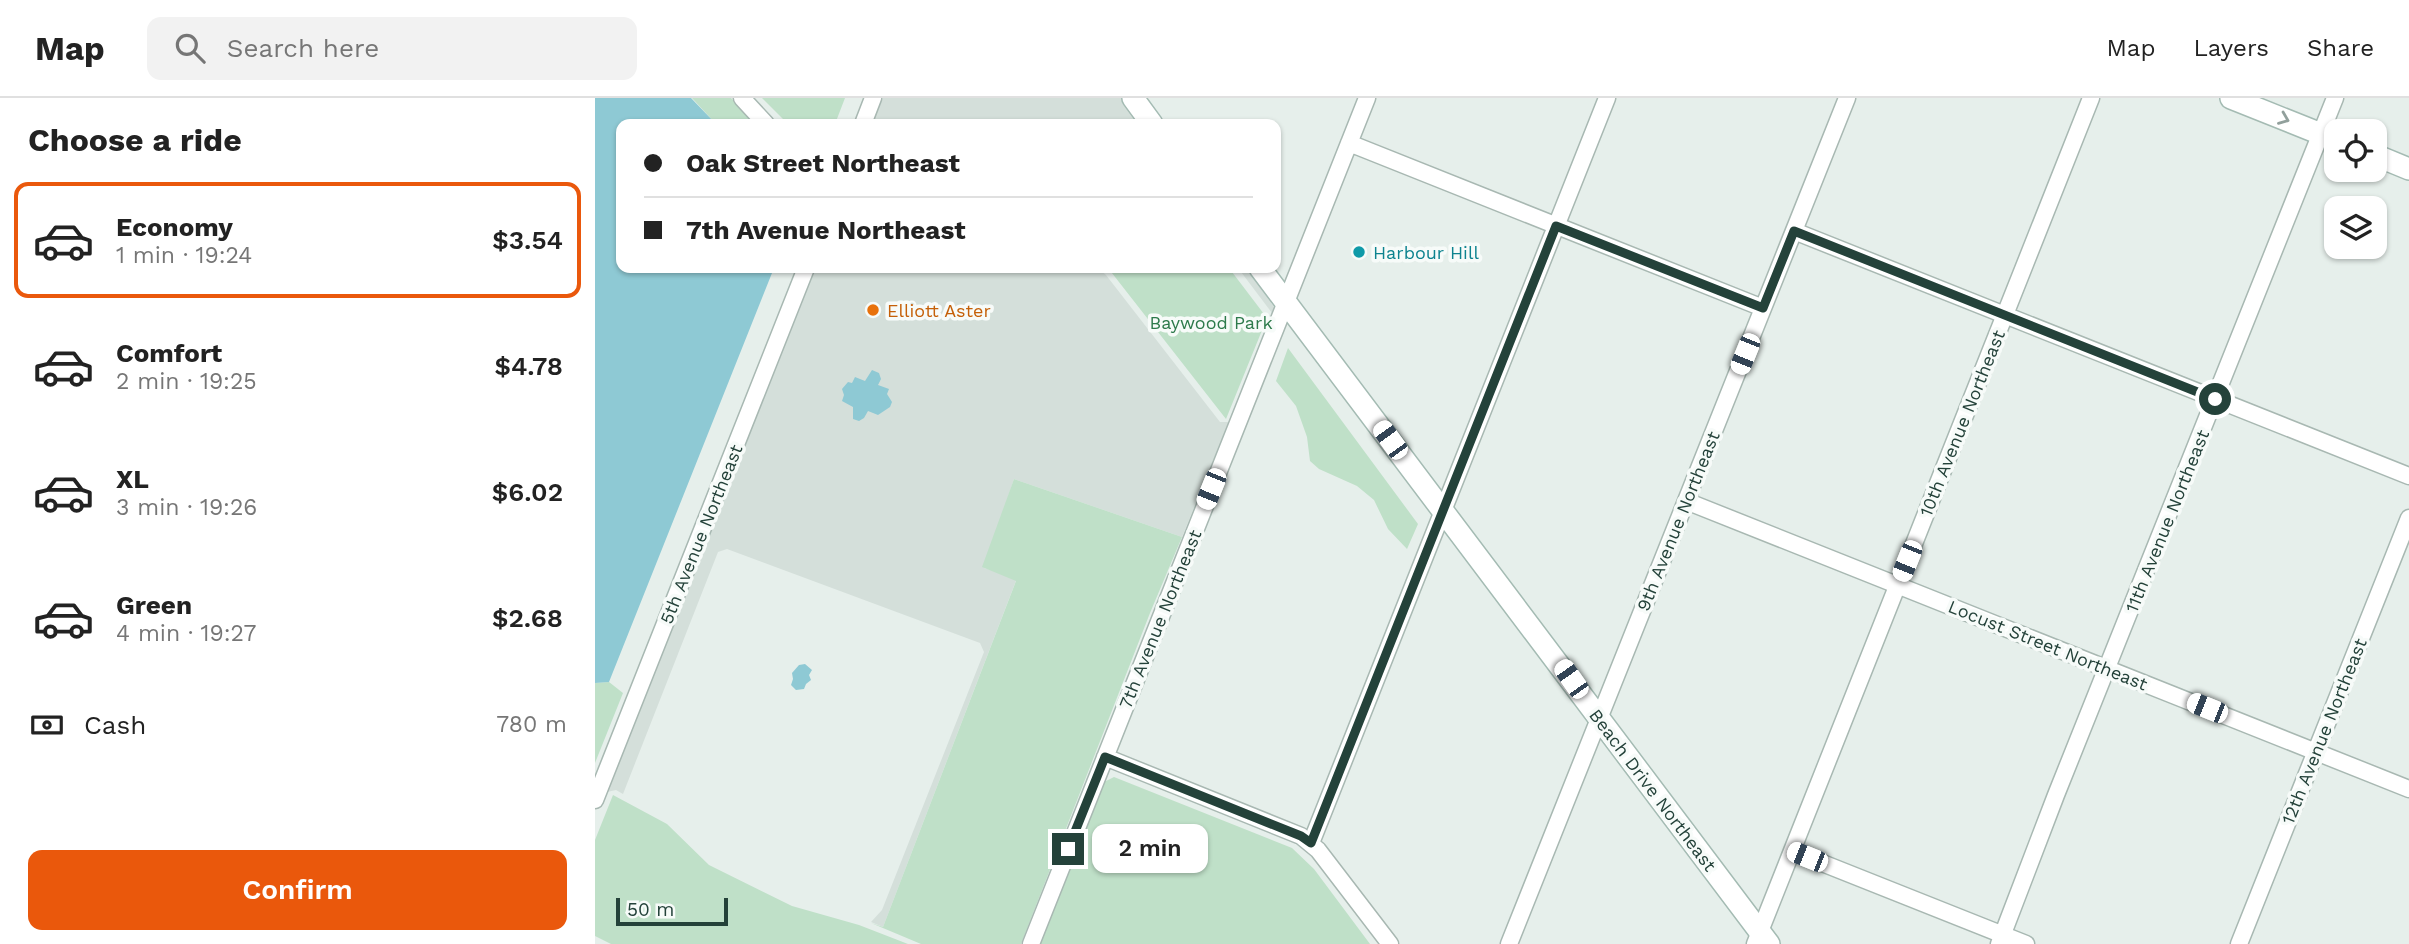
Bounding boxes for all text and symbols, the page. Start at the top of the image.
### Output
search box [147,17,637,80]
text: Map [35,29,105,68]
icon: search [171,29,209,67]
text: Search here [227,33,379,63]
text: Map [2107,34,2155,62]
text: Layers [2193,34,2269,62]
text: Share [2307,34,2374,62]
one-way arrow [2277,110,2289,124]
map controls [2324,119,2387,259]
button: locate [2324,119,2387,182]
text: Choose a ride [28,121,242,159]
text: Oak Street Northeast [686,148,960,178]
button: layers [2324,196,2387,259]
icon: car [32,209,95,272]
text: Economy [116,212,233,242]
text: 7th Avenue Northeast [686,215,966,245]
text: $3.54 [492,225,563,255]
text: 1 min · 19:24 [116,242,252,269]
place label: Harbour Hill [1373,242,1479,263]
marker: Harbour Hill [1351,244,1367,260]
place label: Elliott Aster [887,300,991,321]
marker: Elliott Aster [865,302,881,318]
park label: Baywood Park [1149,312,1273,333]
street label: 10th Avenue Northeast [1915,326,2009,519]
car [1728,331,1763,377]
icon: car [32,335,95,398]
text: Comfort [116,338,222,368]
text: $4.78 [495,351,563,381]
text: 2 min · 19:25 [116,368,257,395]
route start [2199,383,2231,415]
car [1370,417,1411,463]
street label: 11th Avenue Northeast [2121,426,2213,615]
street label: 9th Avenue Northeast [1632,428,1724,614]
street label: 5th Avenue Northeast [655,441,747,627]
icon: car [32,461,95,524]
text: XL [116,464,149,494]
car [1194,466,1229,512]
text: $6.02 [492,477,563,507]
text: 3 min · 19:26 [116,494,257,521]
street label: 7th Avenue Northeast [1114,526,1206,711]
car [1890,538,1925,584]
icon: car [32,587,95,650]
text: Green [116,590,192,620]
street label: Locust Street Northeast [1945,595,2151,695]
text: $2.68 [492,603,563,633]
text: 4 min · 19:27 [116,620,256,647]
street label: 12th Avenue Northeast [2277,635,2371,827]
car [1551,656,1592,702]
car [2184,690,2231,726]
street label: Beach Drive Northeast [1585,705,1721,876]
icon: cash [28,706,66,744]
text: Cash [84,710,146,740]
text: 780 m [496,711,567,738]
callout: 2 min [1093,824,1208,874]
route end [1052,833,1084,865]
text: 2 min [1118,835,1182,862]
car [1784,839,1831,875]
button: Confirm [28,850,567,930]
scale bar [616,895,728,927]
text: 50 m [627,898,674,921]

